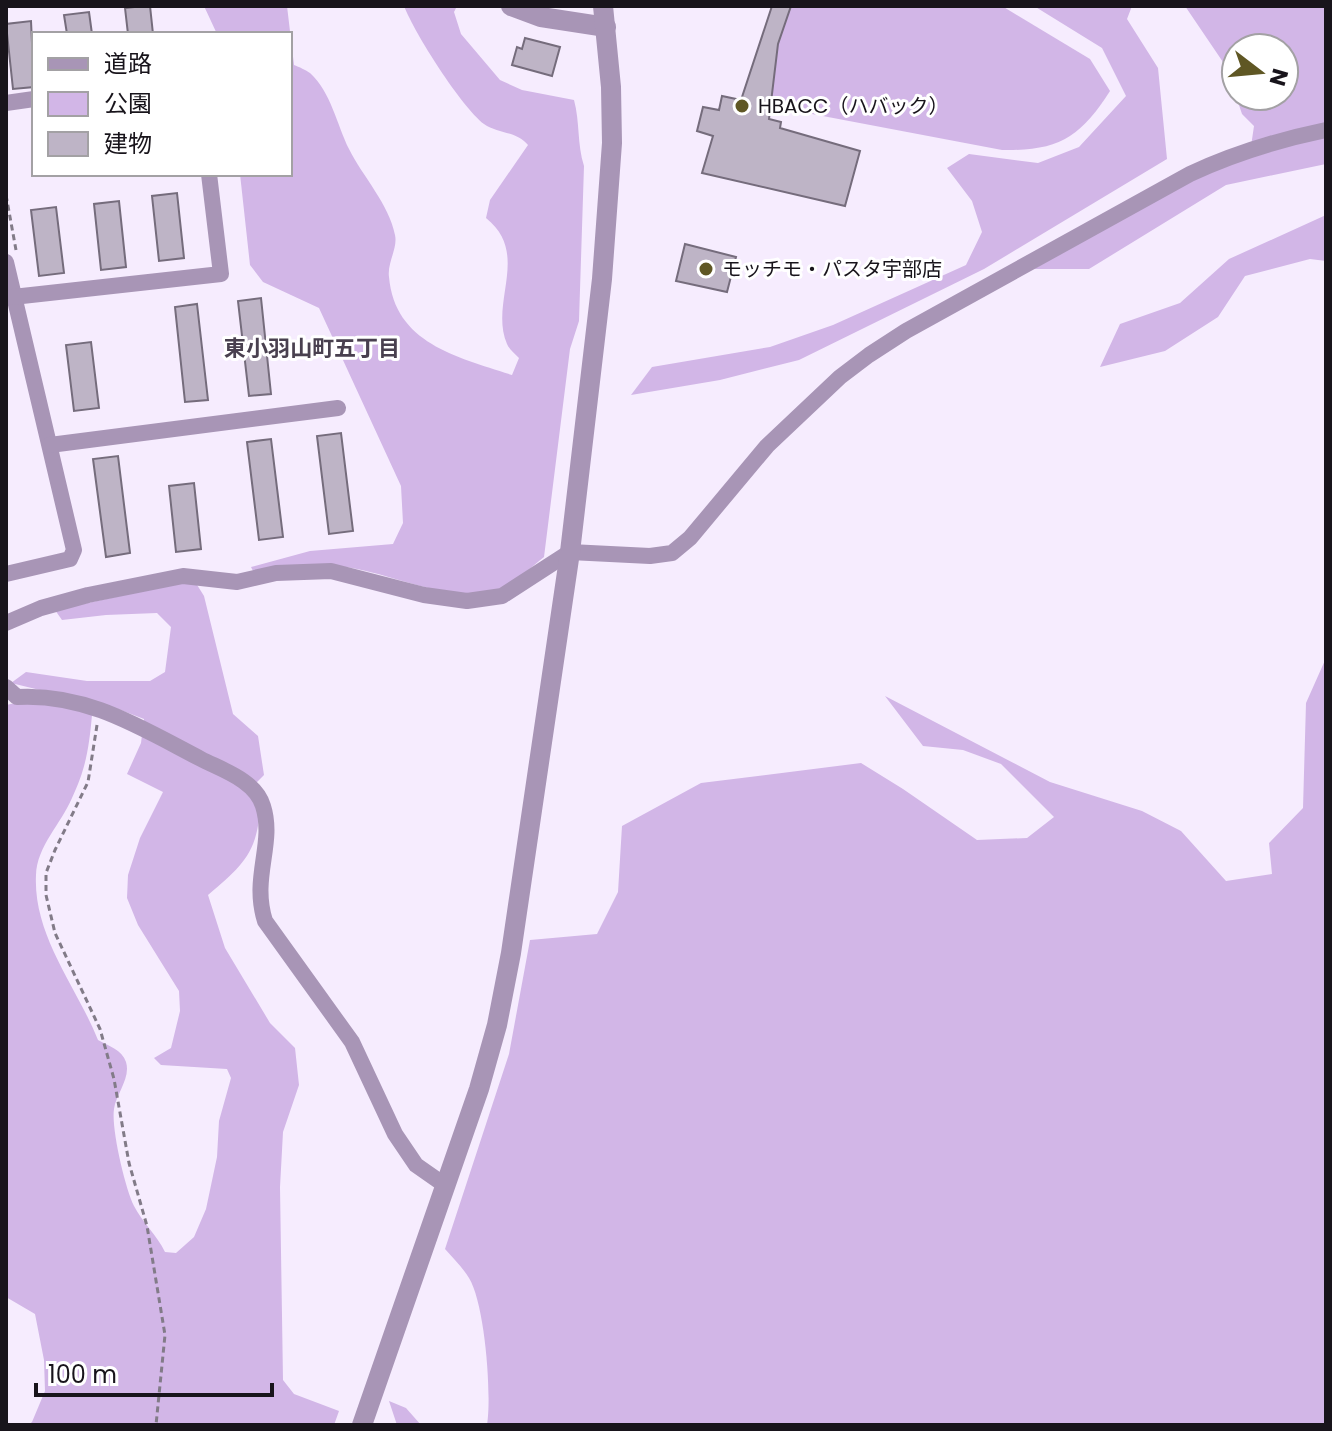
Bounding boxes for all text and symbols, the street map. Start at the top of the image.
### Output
legend [32,32,292,176]
north arrow [1220,32,1300,112]
text: 道路 [104,47,152,80]
text: N [1262,65,1296,90]
text: 公園 [104,87,152,120]
place label: HBACC（ハバック） [758,92,948,120]
marker: HBACC（ハバック） [733,97,751,115]
text: 建物 [104,127,152,160]
place label: モッチモ・パスタ宇部店 [722,255,942,283]
marker: モッチモ・パスタ宇部店 [697,260,715,278]
district label: 東小羽山町五丁目 [224,333,400,364]
scale bar [36,1347,272,1397]
text: 100 m [48,1358,117,1391]

